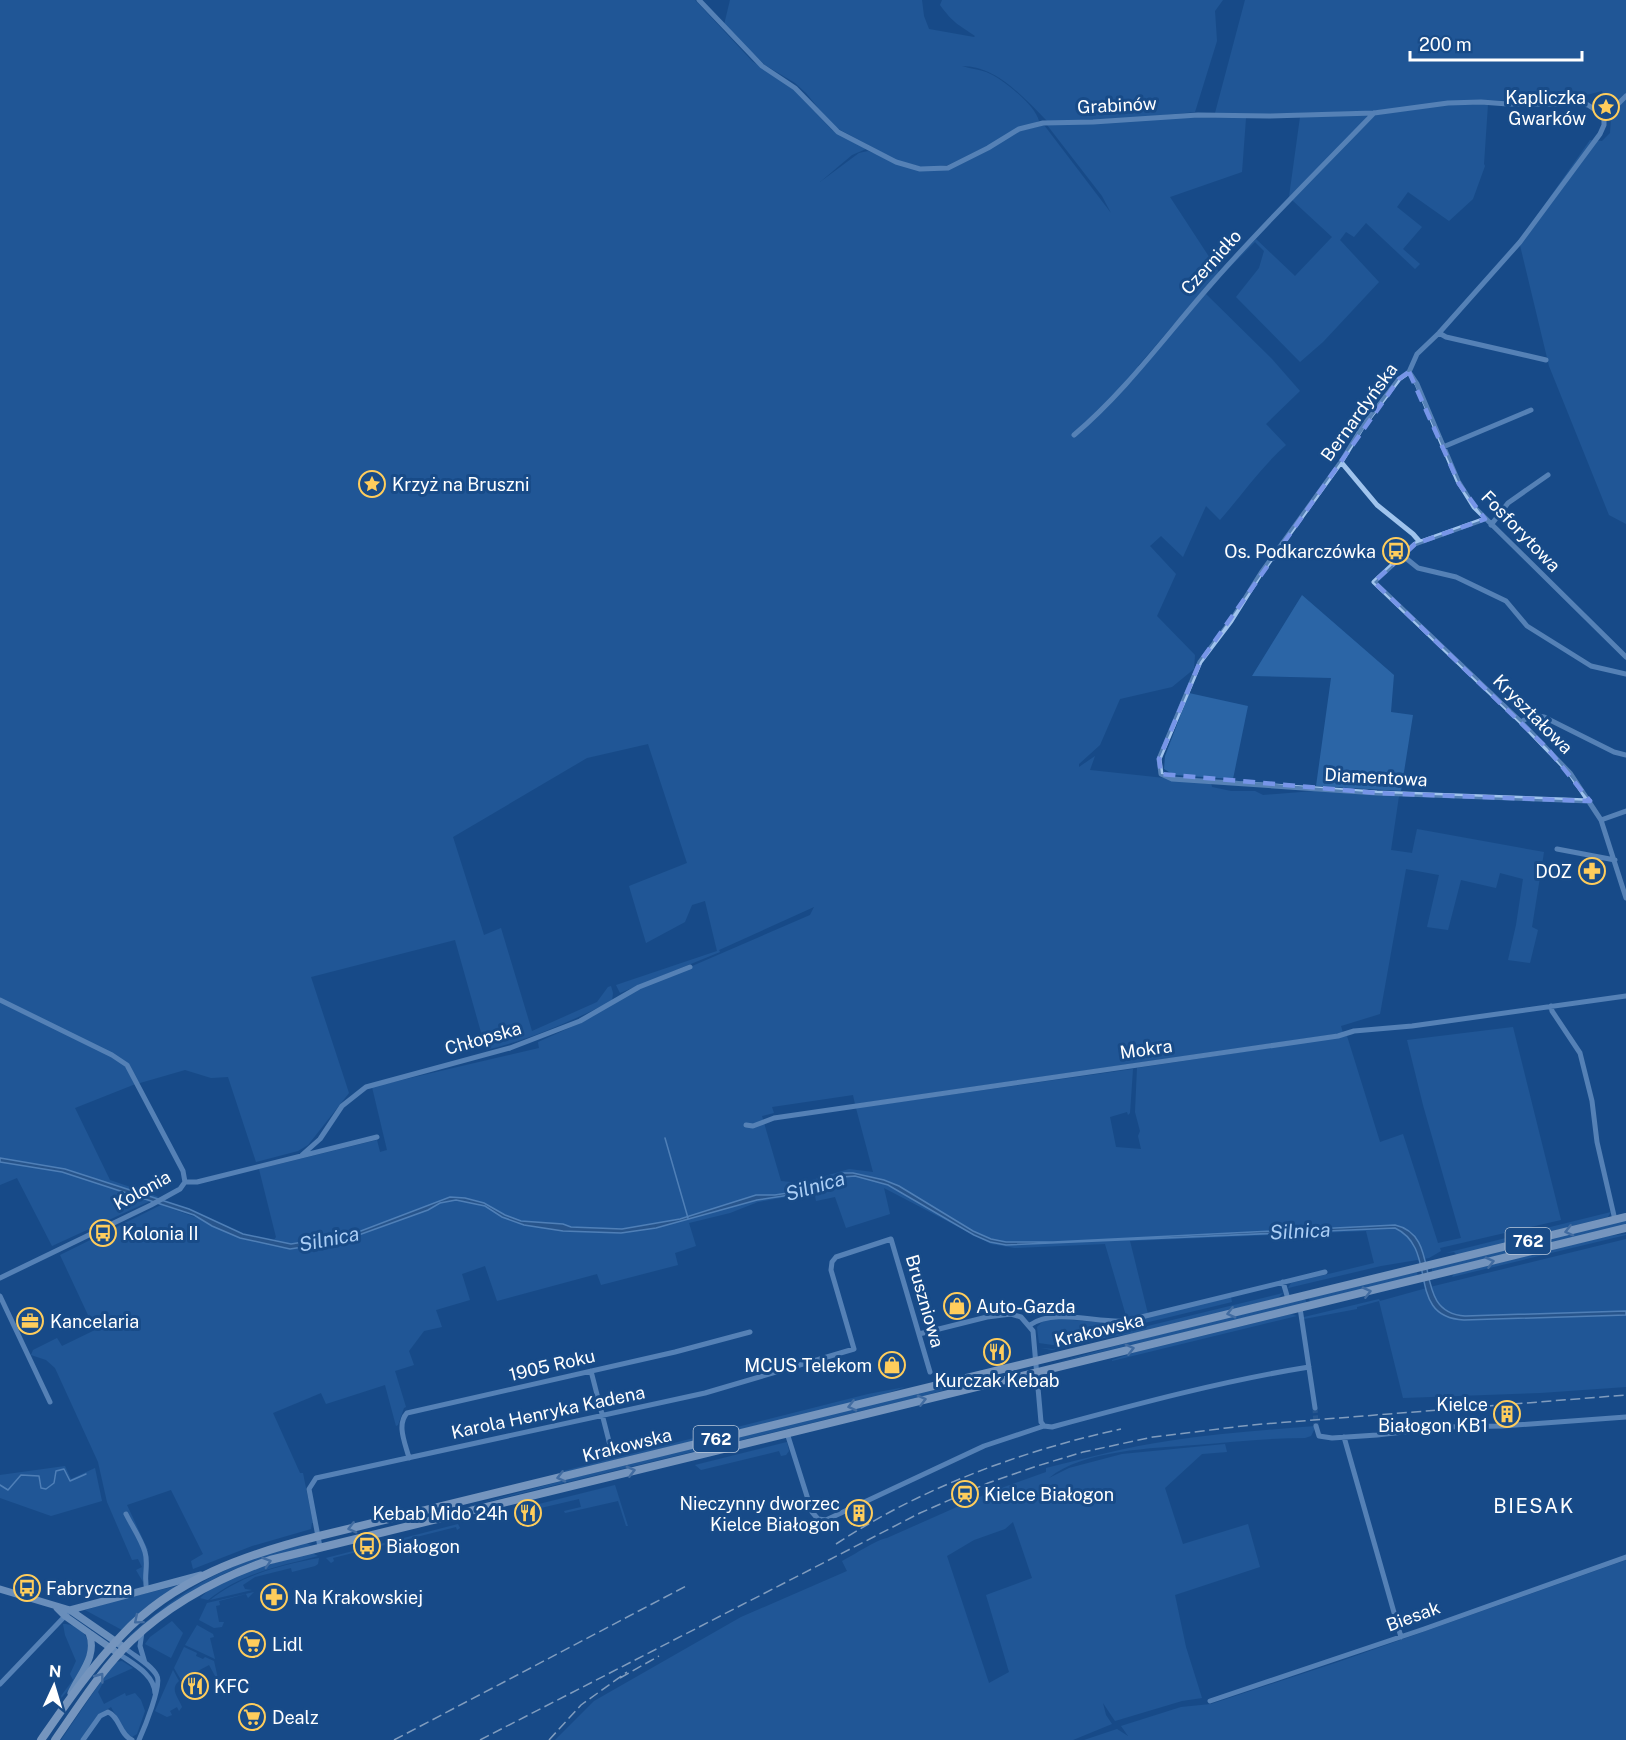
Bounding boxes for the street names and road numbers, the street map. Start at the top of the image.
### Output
street label: Grabinów [1077,92,1157,118]
street label: Czernidło [1176,225,1246,299]
street label: Bernardyńska [1316,359,1402,465]
street label: Fosforytowa [1477,486,1565,576]
street label: Kryształowa [1489,670,1577,758]
street label: Diamentowa [1324,764,1428,790]
street label: Chłopska [442,1017,524,1059]
street label: Mokra [1118,1035,1174,1063]
street label: Kolonia [110,1166,174,1214]
road number: 762 [1506,1228,1550,1254]
street label: Bruszniowa [902,1252,948,1350]
street label: Krakowska [1052,1309,1146,1351]
street label: 1905 Roku [507,1345,597,1385]
street label: Karola Henryka Kadena [449,1381,647,1443]
street label: Krakowska [580,1424,674,1466]
road number: 762 [694,1426,738,1452]
street label: Biesak [1383,1597,1443,1635]

